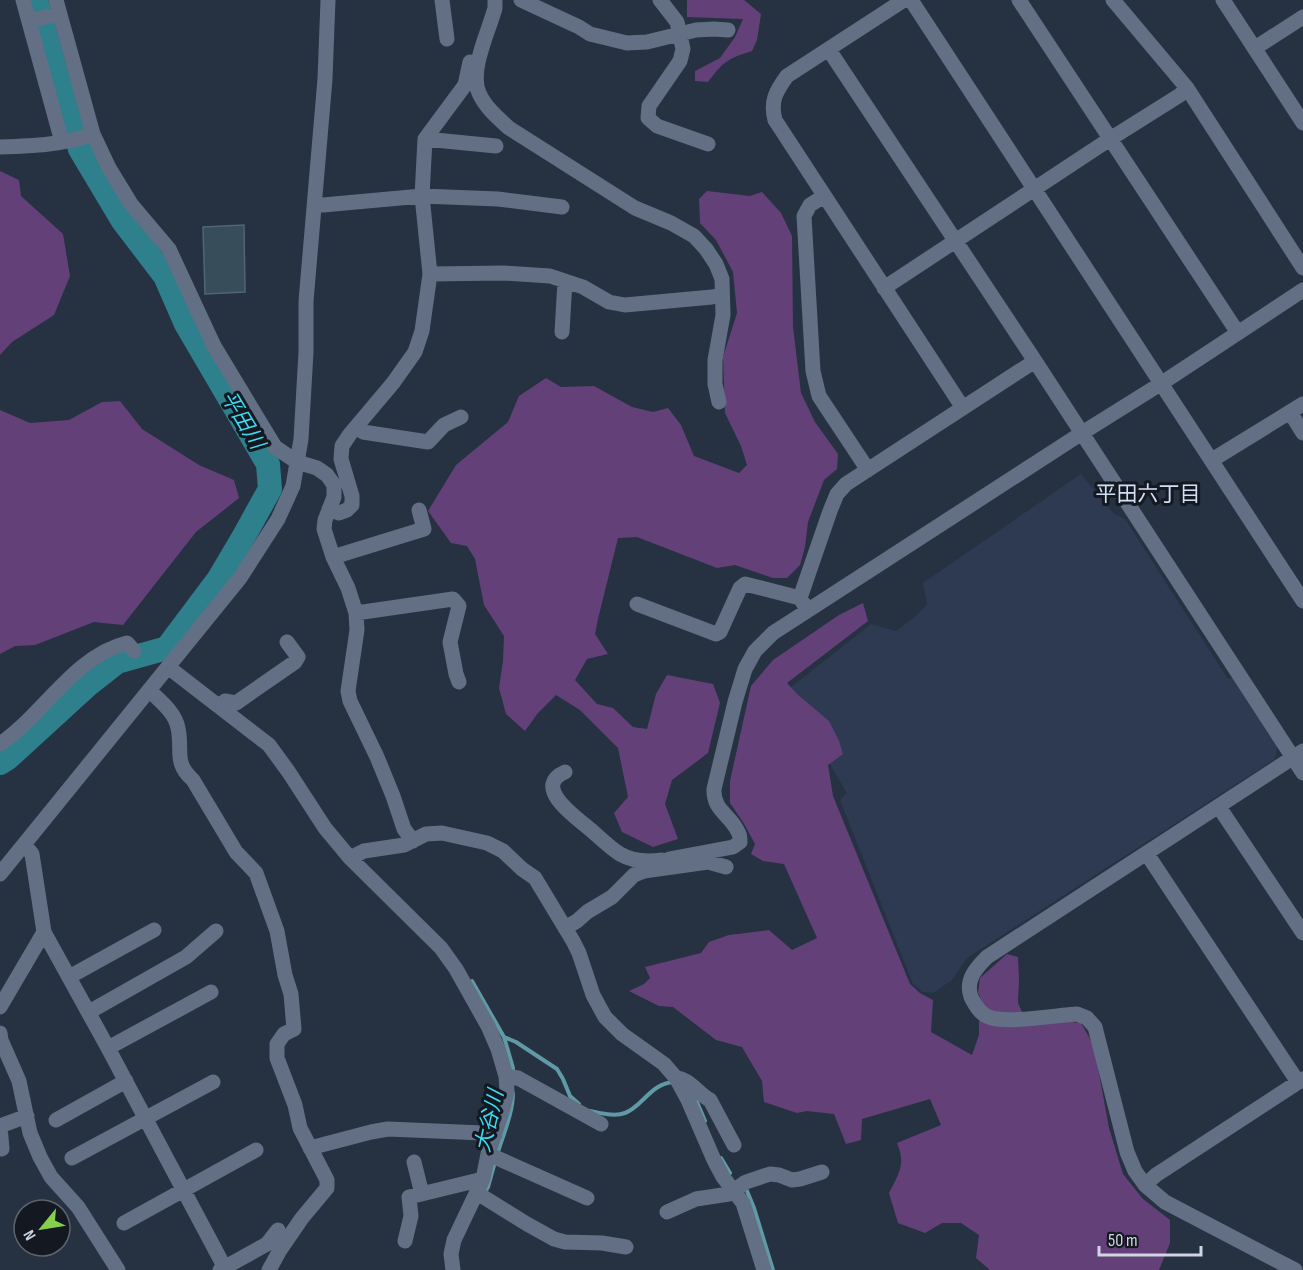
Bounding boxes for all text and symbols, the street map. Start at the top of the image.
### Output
water label: 平田川 [216,387,271,455]
district label: 平田六丁目 [1096,482,1201,507]
water label: 大谷川 [470,1086,509,1155]
north arrow [12,1198,72,1258]
scale bar [1099,1219,1201,1257]
text: N [20,1226,41,1243]
text: 50 m [1108,1230,1138,1251]

